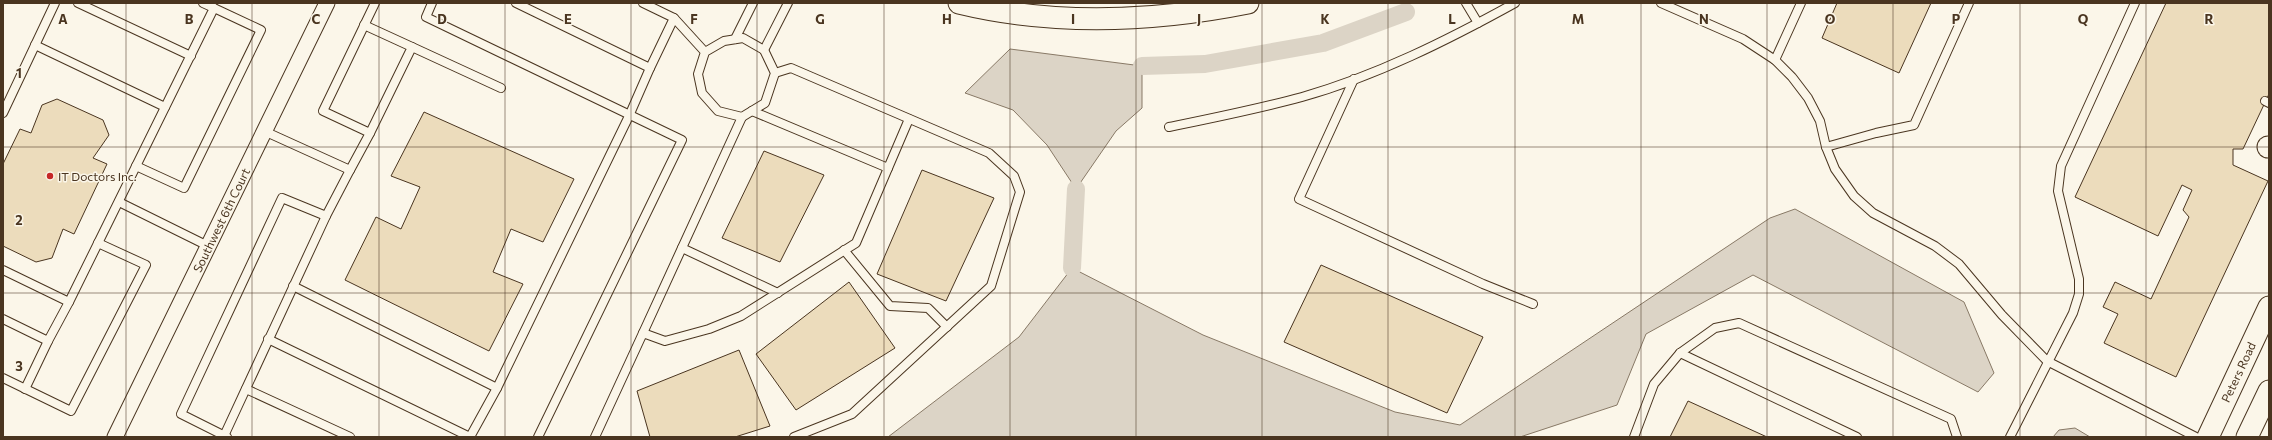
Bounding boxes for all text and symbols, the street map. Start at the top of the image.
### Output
text: A [58,11,68,27]
text: B [185,11,194,27]
text: C [312,11,321,27]
text: D [437,11,447,27]
text: E [564,11,572,27]
text: F [690,11,698,27]
text: G [815,11,825,27]
text: H [942,11,952,27]
text: I [1071,11,1075,27]
text: J [1197,11,1201,27]
text: K [1320,11,1330,27]
text: L [1448,11,1456,27]
text: M [1572,11,1584,27]
text: N [1699,11,1709,27]
text: O [1825,11,1836,27]
text: P [1952,11,1961,27]
text: Q [2078,11,2089,27]
text: R [2205,11,2214,27]
text: 1 [16,65,22,81]
street label: Southwest 6th Court [190,166,252,274]
place label: IT Doctors Inc. [58,169,137,183]
marker: IT Doctors Inc. [45,171,55,181]
text: 2 [15,212,23,228]
street label: Peters Road [2218,339,2258,404]
text: 3 [15,358,23,374]

